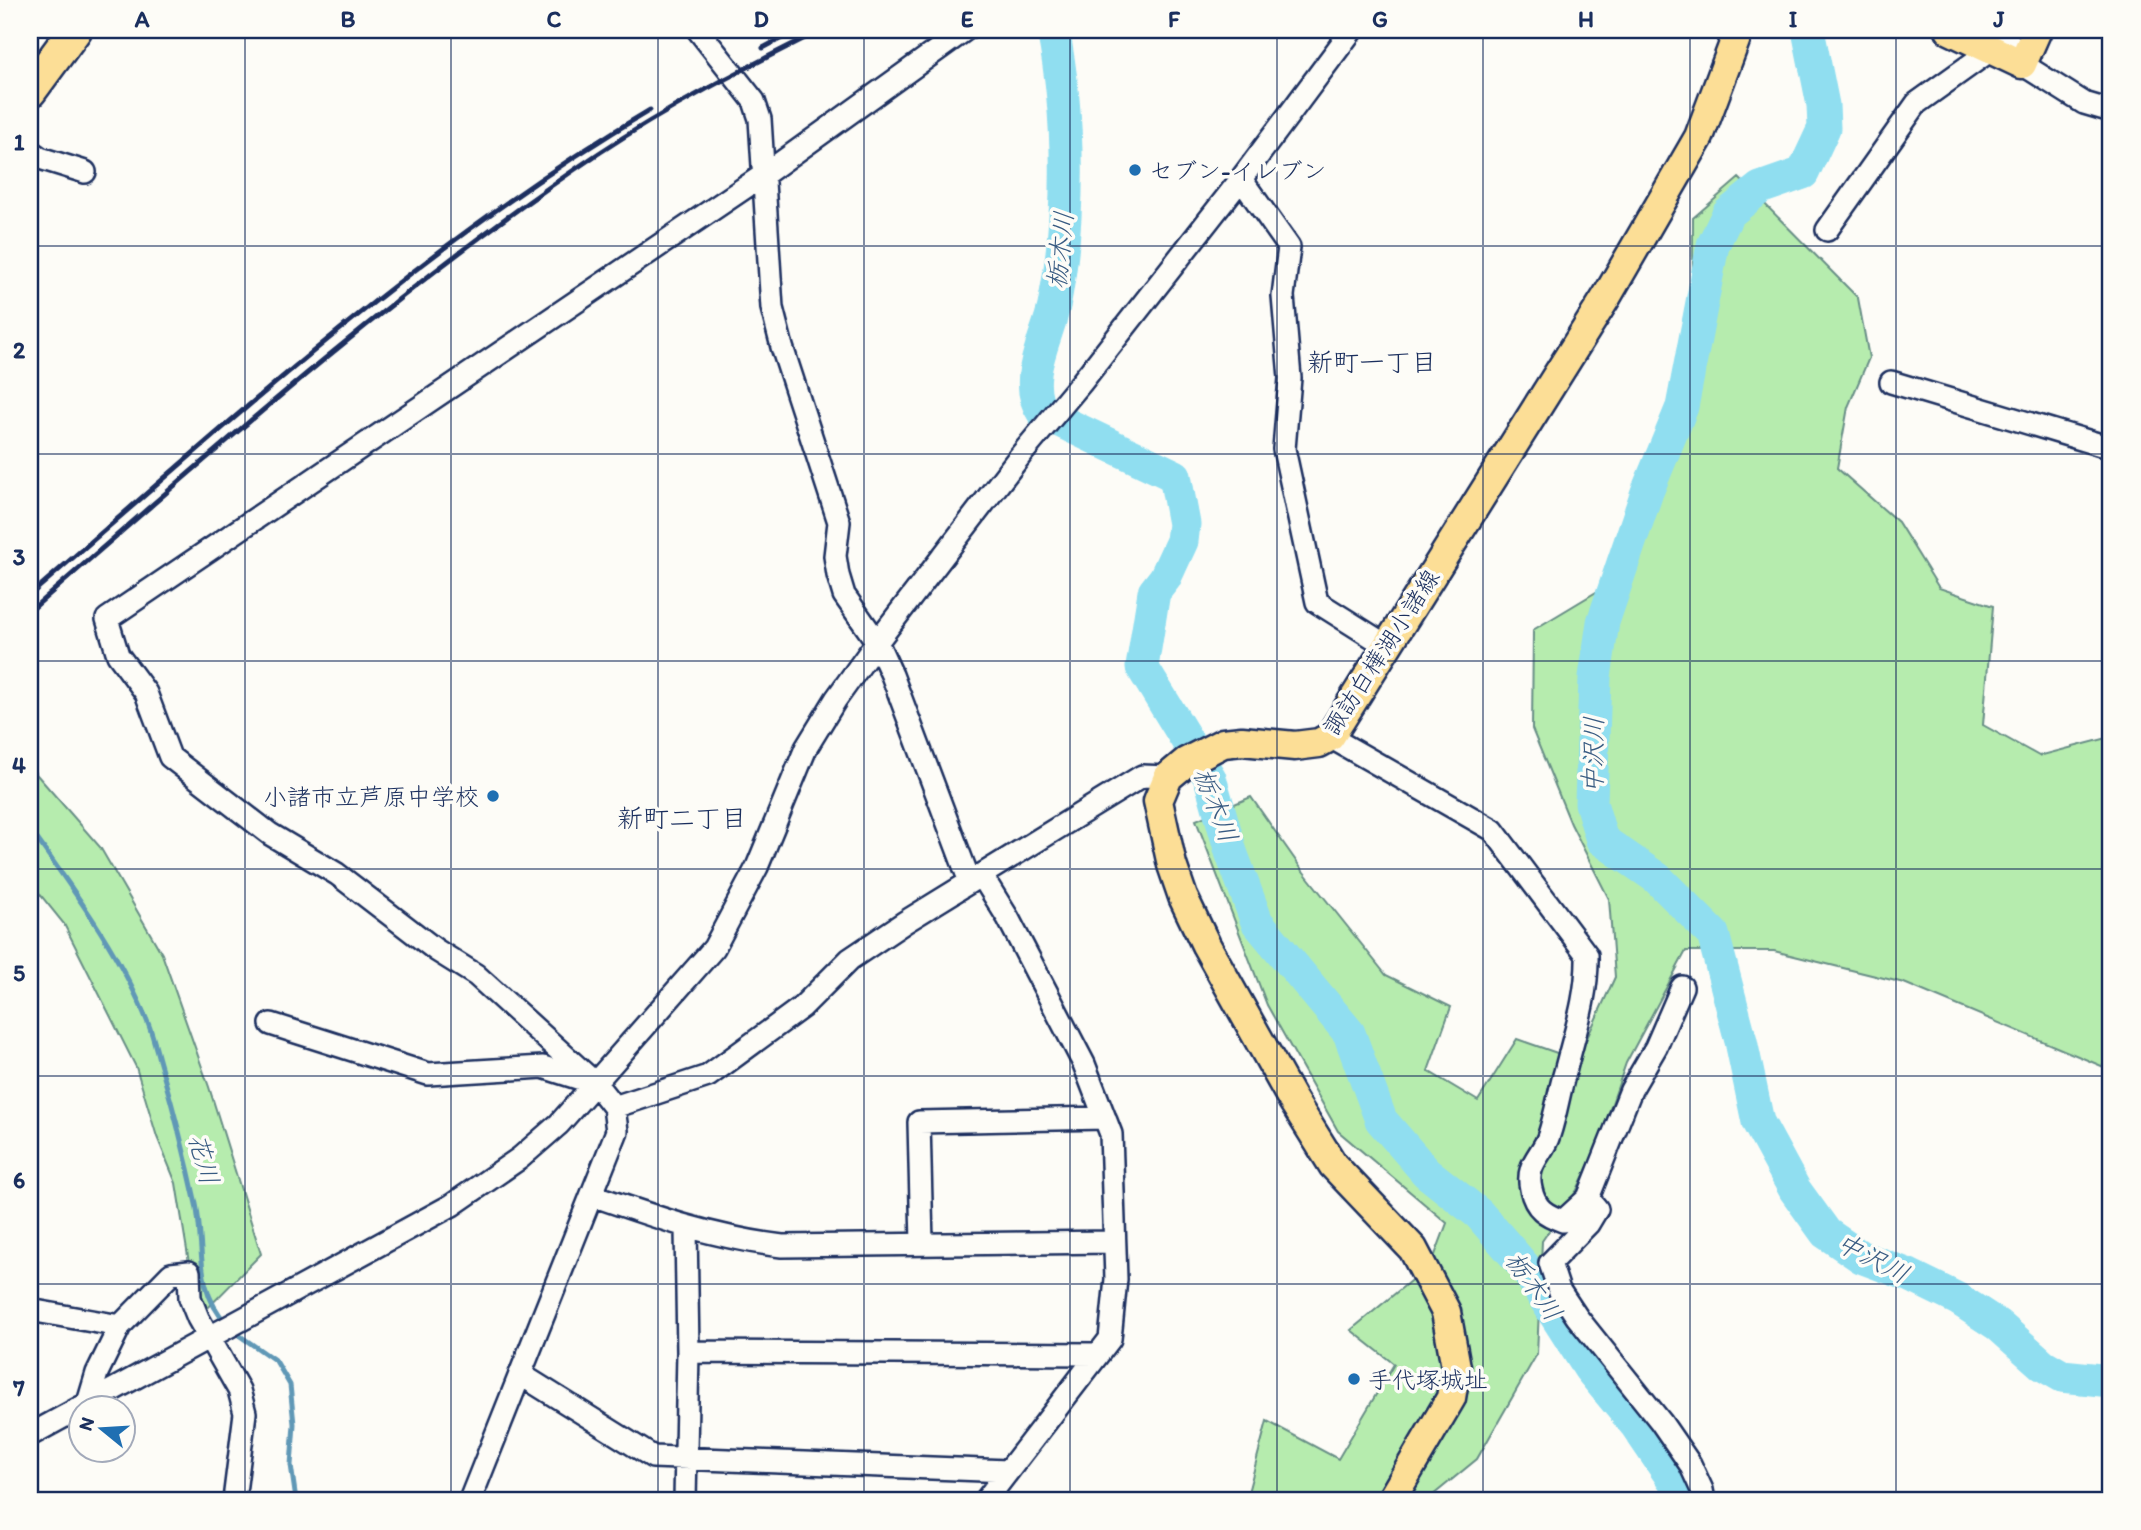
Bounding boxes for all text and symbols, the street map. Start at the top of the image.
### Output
text: A [134,5,150,33]
text: B [341,5,356,33]
text: C [547,5,562,33]
text: D [753,5,769,33]
text: E [961,5,974,33]
text: F [1168,5,1181,33]
text: G [1372,5,1388,33]
text: H [1578,5,1594,33]
text: I [1789,5,1798,33]
text: J [1992,5,2005,33]
text: 1 [14,128,25,156]
place label: セブン-イレブン [1149,156,1327,185]
marker: セブン-イレブン [1127,162,1143,178]
water label: 栃木川 [1040,210,1080,290]
text: 2 [13,336,26,364]
district label: 新町一丁目 [1307,346,1437,378]
text: 3 [13,543,26,571]
street label: 諏訪白樺湖小諸線 [1317,564,1445,740]
water label: 中沢川 [1576,716,1610,794]
text: 4 [12,751,26,779]
water label: 栃木川 [1187,763,1245,847]
place label: 小諸市立芦原中学校 [263,782,479,811]
marker: 小諸市立芦原中学校 [485,788,501,804]
district label: 新町二丁目 [617,802,747,834]
text: 5 [13,959,25,987]
water label: 花川 [182,1130,226,1188]
text: 6 [13,1166,25,1194]
water label: 中沢川 [1831,1226,1915,1290]
water label: 栃木川 [1499,1245,1569,1327]
place label: 手代塚城址 [1368,1365,1488,1394]
marker: 手代塚城址 [1346,1371,1362,1387]
text: 7 [12,1374,25,1402]
north arrow [66,1394,136,1464]
text: N [73,1414,99,1434]

